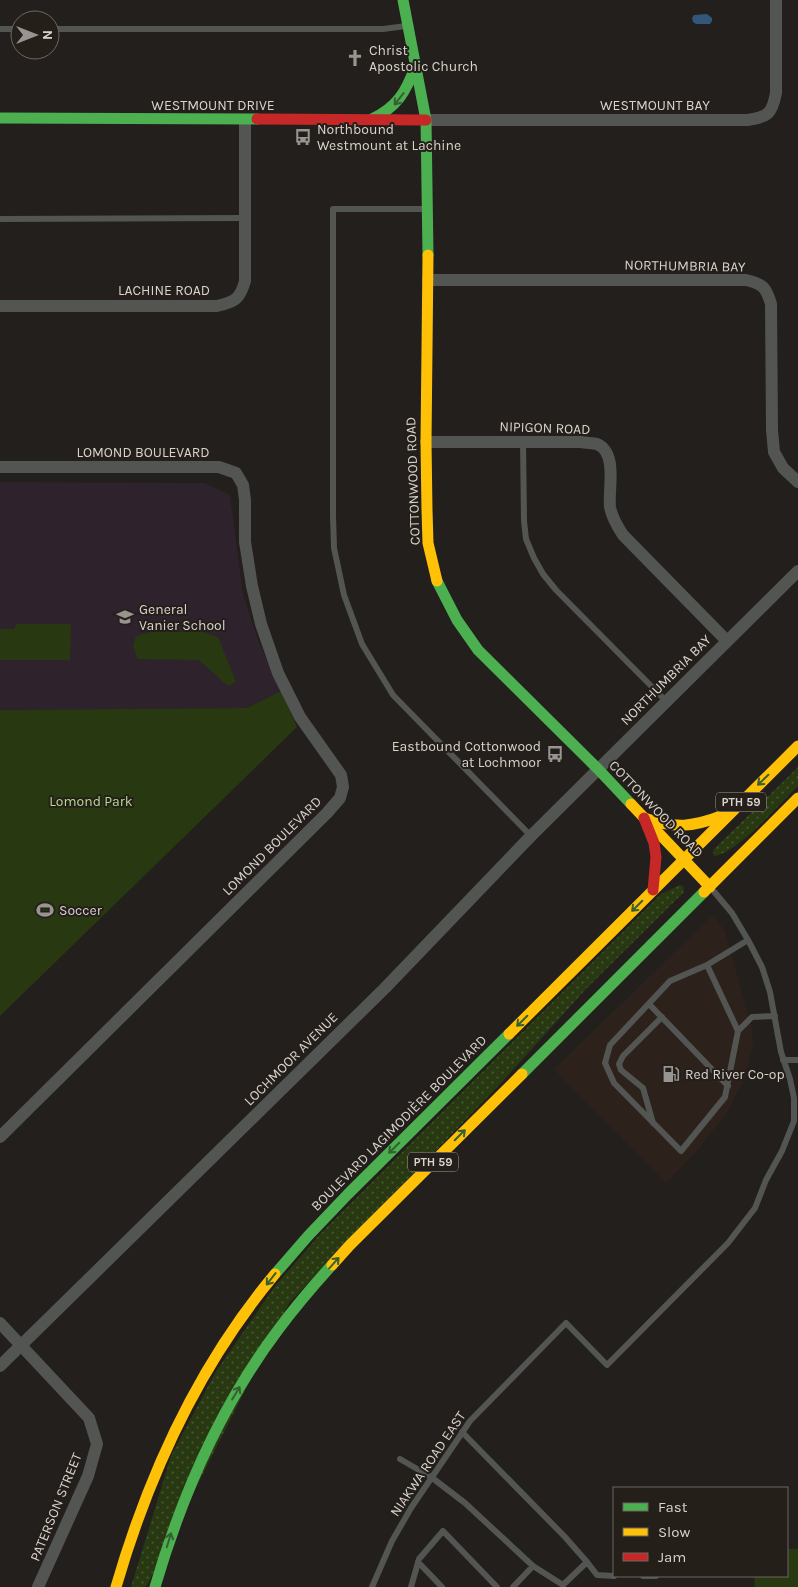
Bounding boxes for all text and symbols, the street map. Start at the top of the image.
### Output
north arrow [10,10,60,60]
text: N [39,30,56,40]
place label: Christ Apostolic Church [369,42,478,75]
church icon: Christ Apostolic Church [345,48,365,68]
one-way arrow [394,92,404,106]
street label: WESTMOUNT DRIVE [151,97,275,114]
street label: WESTMOUNT BAY [600,97,710,114]
place label: Northbound Westmount at Lachine [317,121,461,154]
bus stop icon: Northbound Westmount at Lachine [293,127,313,147]
street label: NORTHUMBRIA BAY [624,256,746,276]
street label: LACHINE ROAD [118,282,210,299]
street label: COTTONWOOD ROAD [402,417,424,545]
street label: NIPIGON ROAD [499,418,591,438]
street label: LOMOND BOULEVARD [76,444,210,461]
place label: General Vanier School [139,601,226,634]
school or university icon: General Vanier School [115,607,135,627]
street label: NORTHUMBRIA BAY [617,631,715,729]
place label: Eastbound Cottonwood at Lochmoor [392,738,542,771]
bus stop icon: Eastbound Cottonwood at Lochmoor [545,744,565,764]
street label: COTTONWOOD ROAD [605,757,707,861]
one-way arrow [757,774,769,786]
road number: PTH 59 [716,792,766,812]
park label: Lomond Park [49,793,133,810]
street label: LOMOND BOULEVARD [219,793,325,899]
sports icon: Soccer [35,900,55,920]
one-way arrow [631,900,643,912]
place label: Soccer [59,902,103,919]
street label: LOCHMOOR AVENUE [241,1009,341,1109]
one-way arrow [516,1015,528,1027]
street label: BOULEVARD LAGIMODIÈRE BOULEVARD [307,1031,490,1214]
fuel station icon: Red River Co-op [661,1064,681,1084]
place label: Red River Co-op [685,1066,785,1083]
one-way arrow [454,1129,466,1141]
one-way arrow [388,1142,401,1154]
road number: PTH 59 [408,1152,458,1172]
one-way arrow [328,1257,340,1270]
one-way arrow [266,1272,277,1285]
one-way arrow [232,1386,242,1400]
street label: NIAKWA ROAD EAST [387,1408,469,1520]
street label: PATERSON STREET [27,1450,85,1564]
legend [613,1487,788,1577]
text: Fast [658,1498,688,1516]
text: Slow [658,1523,690,1541]
one-way arrow [164,1533,174,1549]
text: Jam [658,1548,686,1566]

